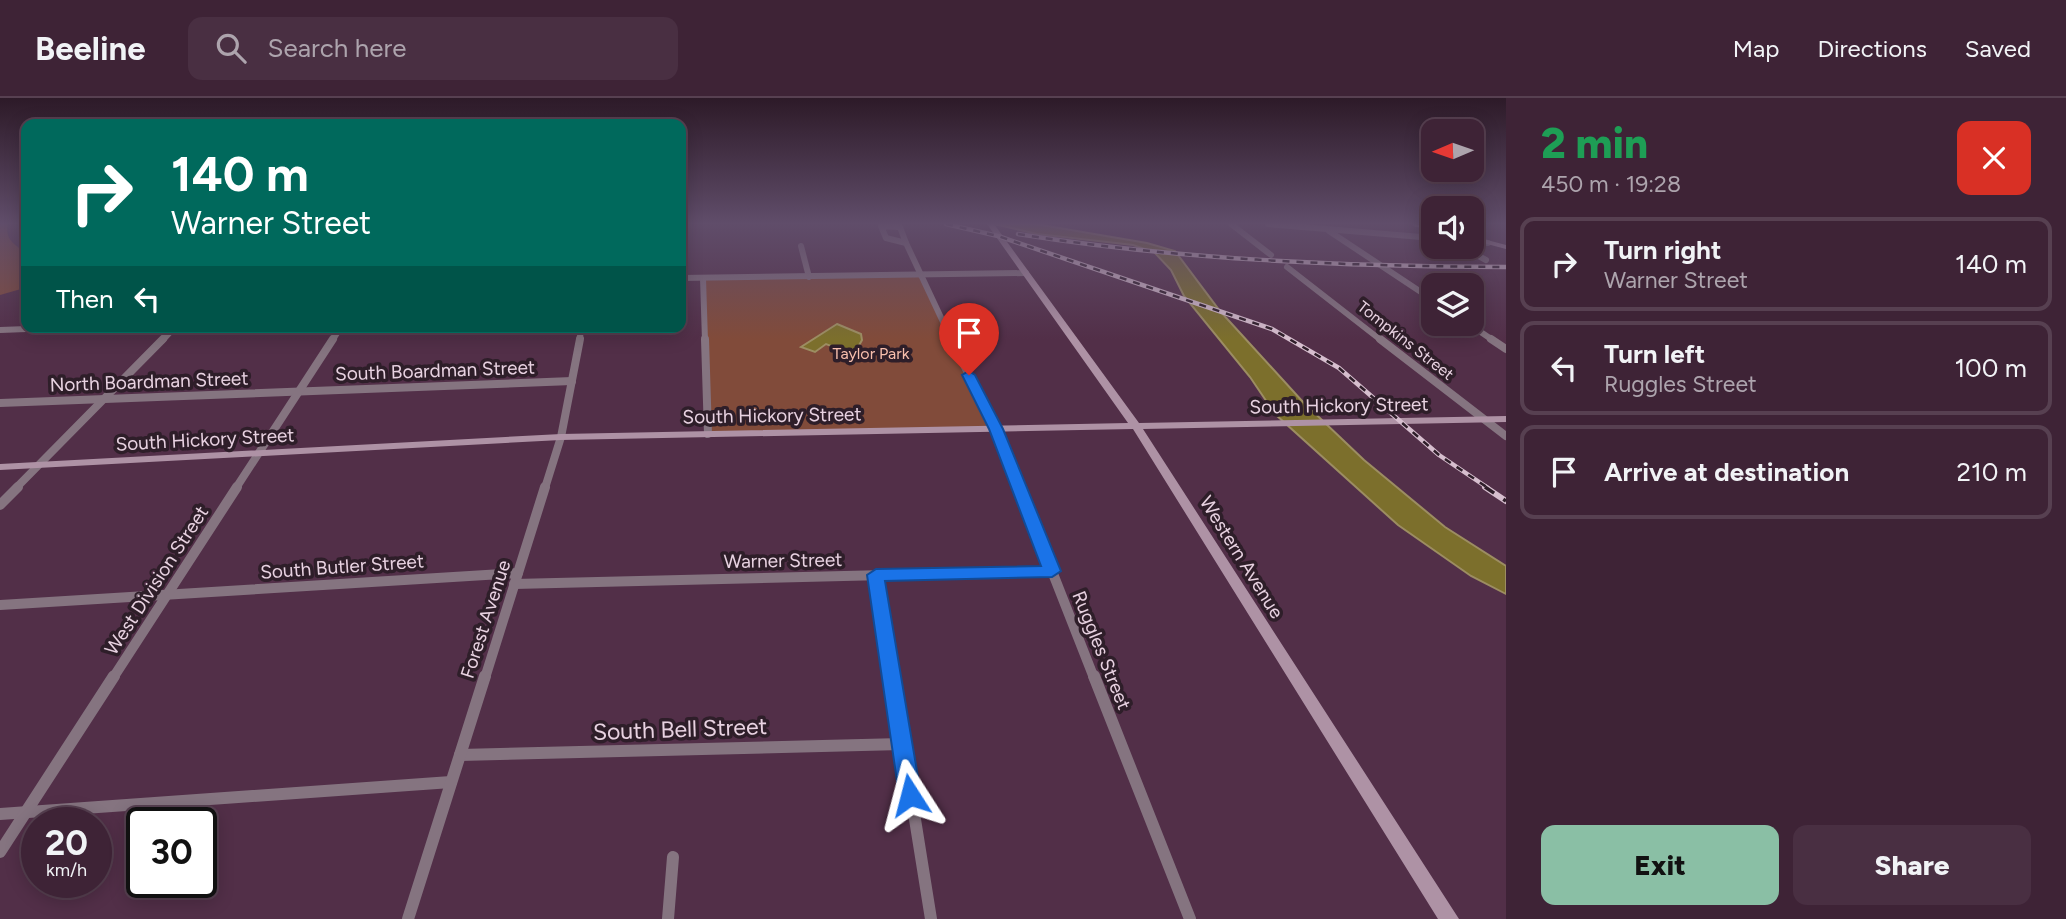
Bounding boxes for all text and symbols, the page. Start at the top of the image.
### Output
search box [188,17,678,80]
text: Beeline [35,29,146,68]
icon: search [212,29,250,67]
text: Search here [268,32,406,64]
text: Map [1733,34,1779,63]
text: Directions [1817,34,1927,63]
text: Saved [1965,34,2031,63]
text: 2 min [1541,118,1648,169]
north arrow [1421,119,1484,182]
map controls [1421,119,1484,336]
button: close [1957,121,2031,195]
text: 140 m [171,144,309,203]
icon: right [56,147,147,238]
text: 450 m · 19:28 [1541,170,1681,198]
button: sound [1421,196,1484,259]
text: Warner Street [171,204,371,242]
text: Turn right [1604,234,1721,266]
icon: right [1545,245,1583,283]
text: 140 m [1955,248,2027,280]
text: Warner Street [1604,266,1748,294]
button: layers [1421,273,1484,336]
icon: left [128,280,166,318]
text: Then [56,283,114,315]
street label: Tompkins Street [1354,297,1458,384]
pin [939,303,999,375]
icon: arrive [950,314,988,352]
text: Turn left [1604,338,1705,370]
park label: Taylor Park [833,344,910,363]
icon: left [1545,349,1583,387]
text: 100 m [1954,352,2027,384]
street label: South Boardman Street [335,356,535,385]
street label: North Boardman Street [49,367,249,396]
text: Ruggles Street [1604,370,1757,398]
street label: South Hickory Street [1249,392,1429,419]
street label: South Hickory Street [682,402,862,429]
street label: South Hickory Street [115,423,295,456]
icon: arrive [1545,453,1583,491]
text: Arrive at destination [1604,456,1849,488]
text: 210 m [1957,456,2027,488]
street label: Western Avenue [1195,492,1288,623]
street label: West Division Street [100,501,213,659]
street label: Warner Street [723,548,843,573]
street label: South Butler Street [259,549,425,584]
street label: Forest Avenue [456,557,515,681]
street label: Ruggles Street [1067,587,1136,713]
street label: South Bell Street [592,712,768,746]
position arrow [873,758,947,832]
speed limit sign: 30 [126,807,217,898]
text: 20 [45,822,88,864]
button: Exit [1541,825,1779,905]
button: Share [1793,825,2031,905]
text: km/h [46,859,87,881]

